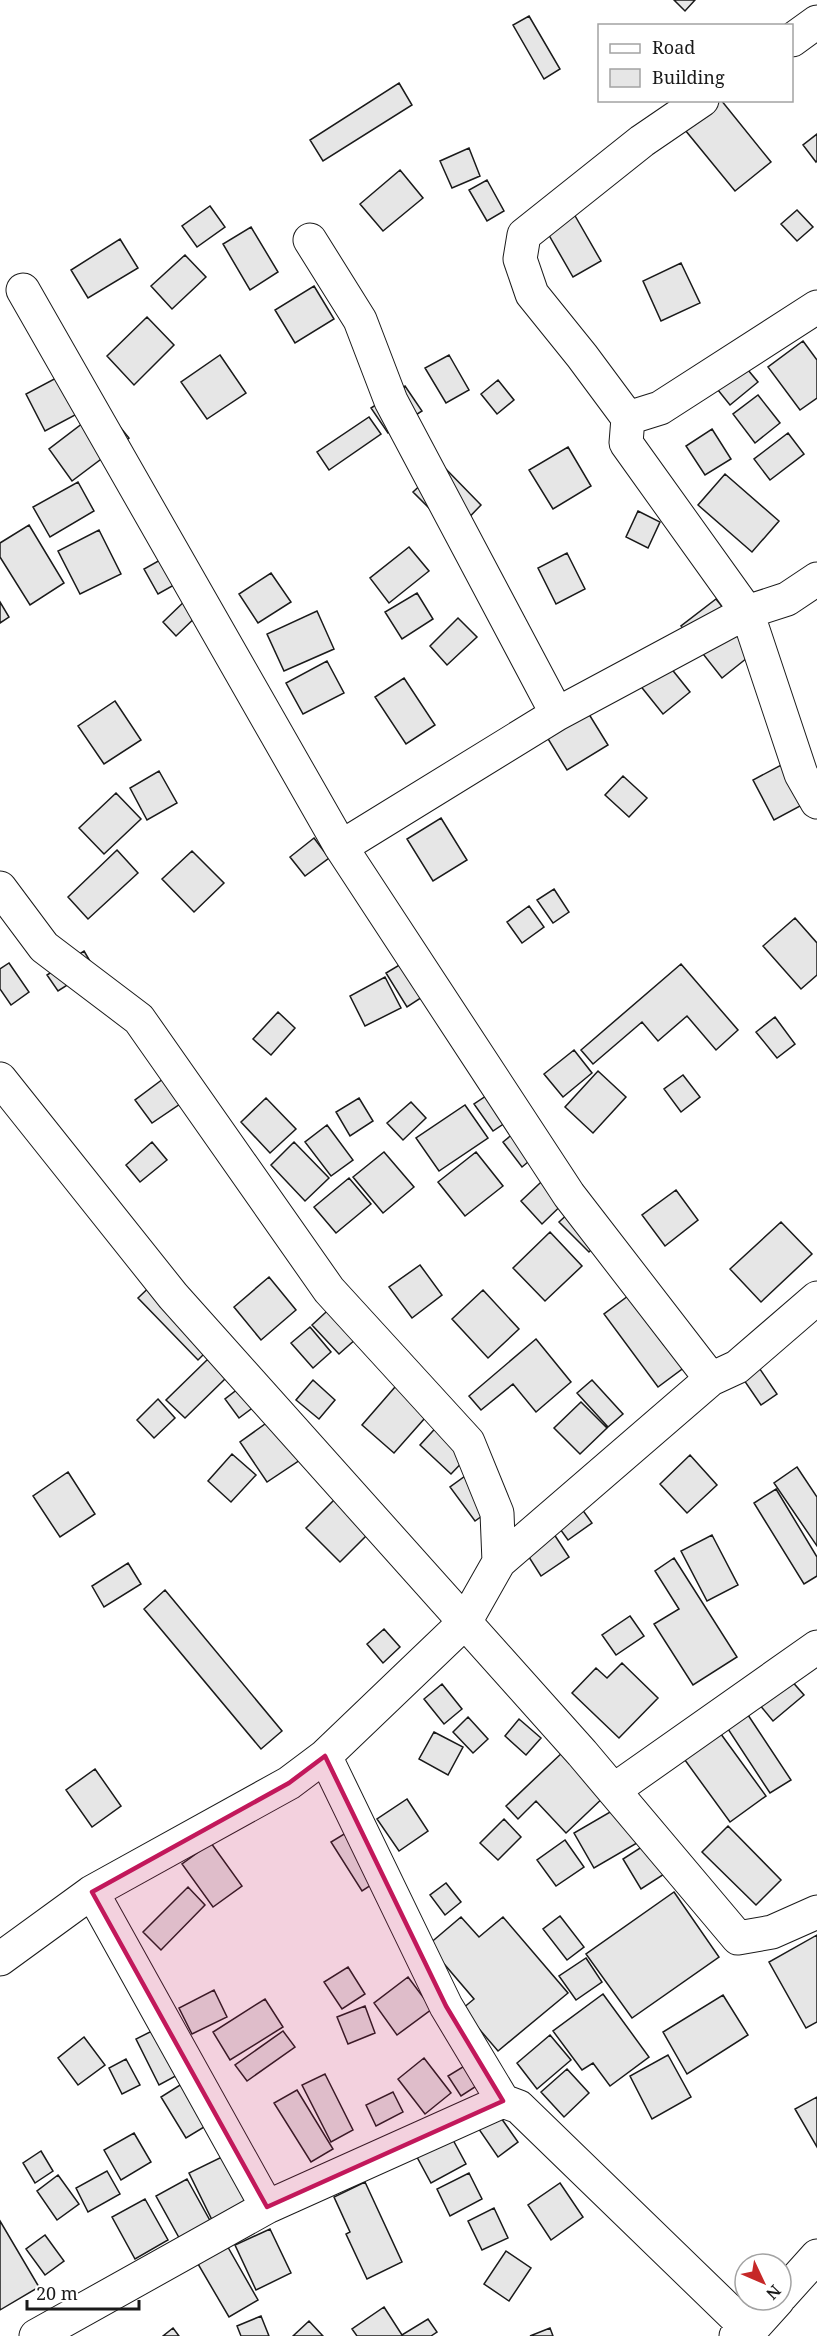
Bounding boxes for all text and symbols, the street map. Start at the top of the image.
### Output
legend [598,24,793,102]
text: Road [652,35,695,59]
text: Building [652,65,725,89]
north arrow [733,2252,793,2312]
scale bar [27,2273,140,2311]
text: N [761,2280,786,2305]
text: 20 m [36,2281,78,2305]

